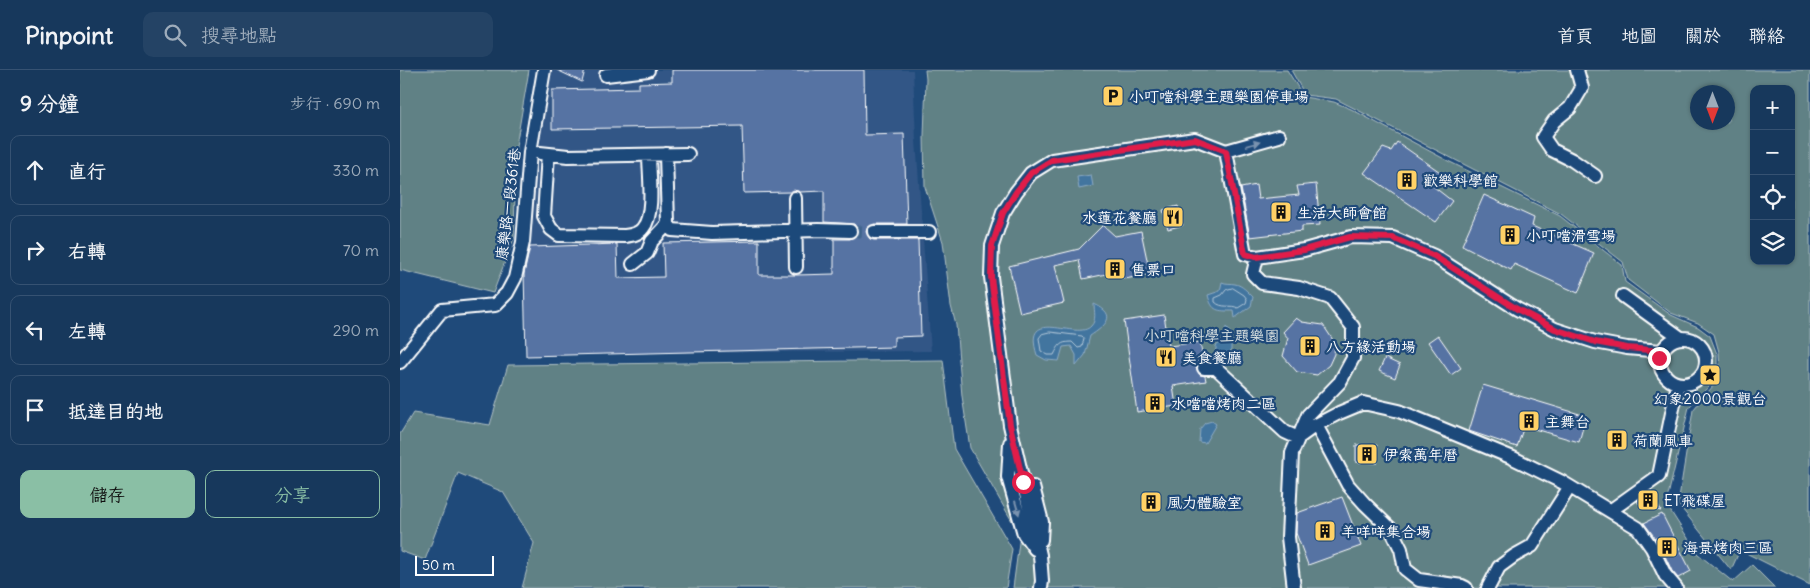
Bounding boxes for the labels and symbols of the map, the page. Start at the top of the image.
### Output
parking icon: 小叮噹科學主題樂園停車場 [1101,84,1125,108]
north arrow [1690,85,1735,130]
place label: 小叮噹科學主題樂園停車場 [1129,87,1309,106]
one-way arrow [1246,139,1261,147]
street label: 康樂路一段361巷 [492,147,524,261]
building icon: 歡樂科學館 [1395,168,1419,192]
place label: 歡樂科學館 [1423,171,1498,190]
building icon: 生活大師會館 [1269,200,1293,224]
place label: 生活大師會館 [1297,203,1387,222]
restaurant icon: 水蓮花餐廳 [1161,205,1185,229]
place label: 水蓮花餐廳 [1082,208,1157,227]
building icon: 小叮噹滑雪場 [1498,223,1522,247]
place label: 小叮噹滑雪場 [1526,226,1616,245]
building icon: 售票口 [1103,257,1127,281]
place label: 售票口 [1131,260,1176,279]
park label: 小叮噹科學主題樂園 [1144,326,1280,345]
building icon: 八方緣活動場 [1298,334,1322,358]
place label: 八方緣活動場 [1326,337,1416,356]
restaurant icon: 美食餐廳 [1154,345,1178,369]
route end [1648,347,1671,370]
place label: 美食餐廳 [1182,348,1242,367]
place icon: 幻象2000景觀台 [1698,363,1722,387]
place label: 幻象2000景觀台 [1654,389,1766,408]
building icon: 水噹噹烤肉二區 [1143,391,1167,415]
place label: 水噹噹烤肉二區 [1171,394,1276,413]
building icon: 主舞台 [1517,409,1541,433]
place label: 主舞台 [1545,412,1590,431]
building icon: 荷蘭風車 [1605,428,1629,452]
place label: 荷蘭風車 [1633,431,1693,450]
building icon: 伊索萬年曆 [1355,442,1379,466]
place label: 伊索萬年曆 [1383,445,1458,464]
route start [1012,471,1035,494]
building icon: ET飛碟屋 [1636,488,1660,512]
building icon: 風力體驗室 [1139,490,1163,514]
place label: ET飛碟屋 [1664,491,1726,510]
place label: 風力體驗室 [1167,493,1242,512]
one-way arrow [1013,500,1021,515]
building icon: 羊咩咩集合場 [1313,519,1337,543]
place label: 羊咩咩集合場 [1341,522,1431,541]
building icon: 海景烤肉三區 [1655,535,1679,559]
place label: 海景烤肉三區 [1683,538,1773,557]
scale bar [415,553,494,576]

